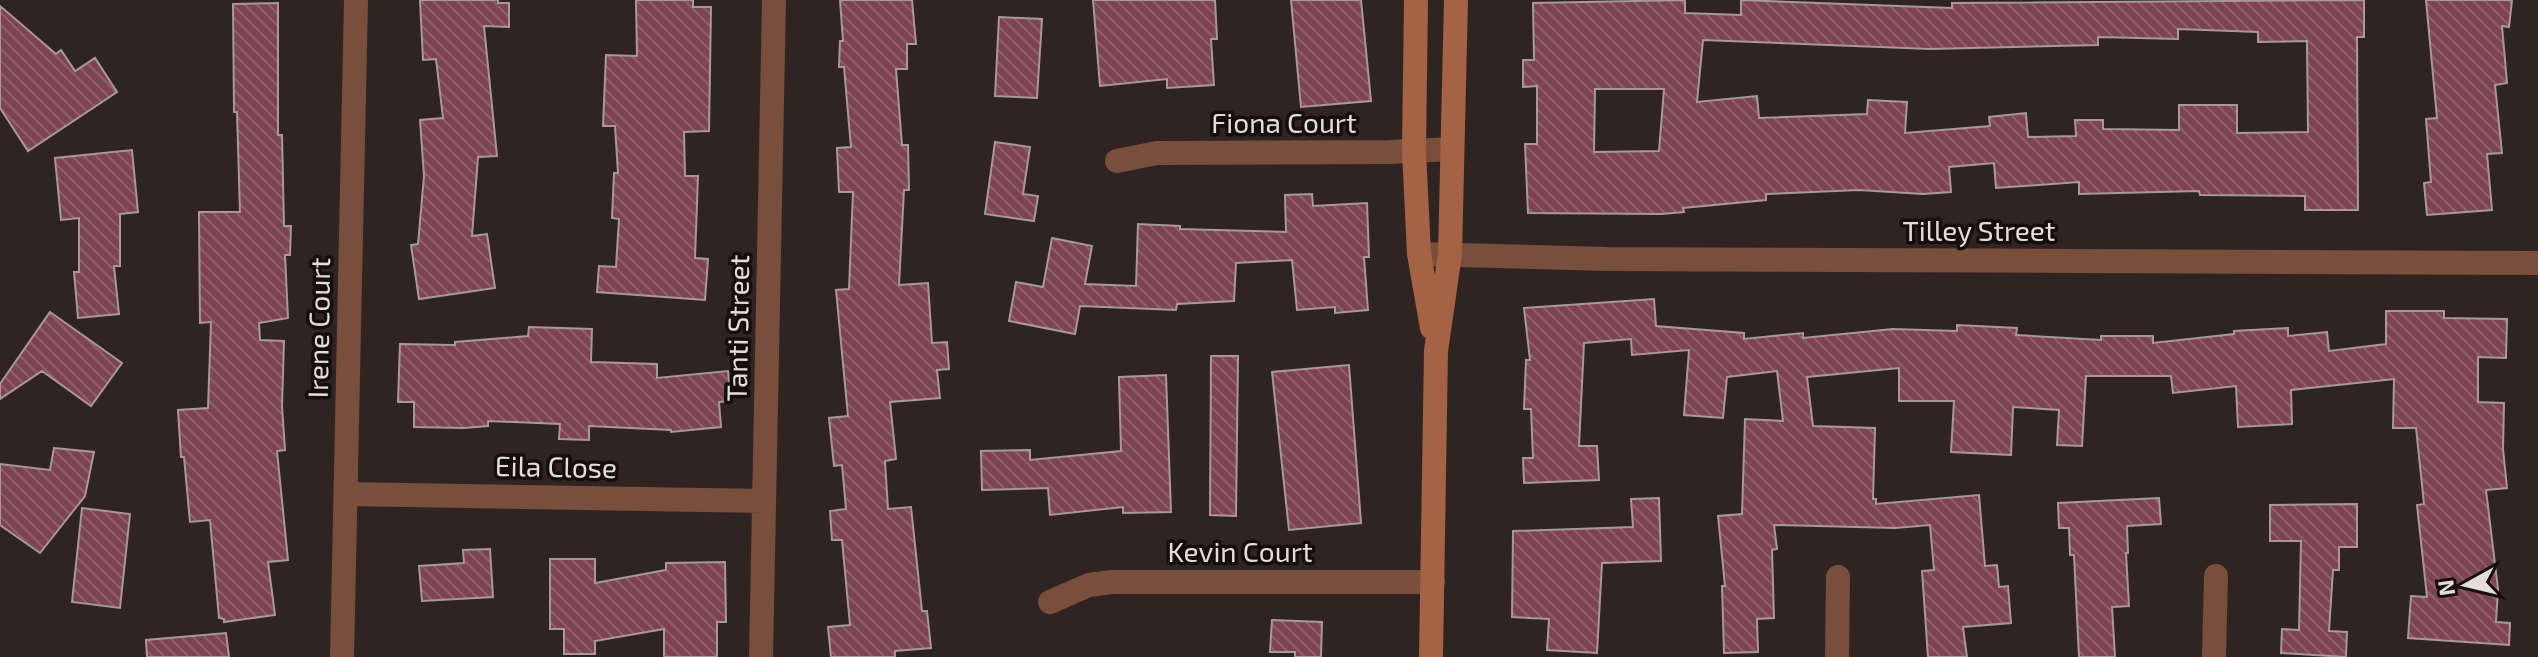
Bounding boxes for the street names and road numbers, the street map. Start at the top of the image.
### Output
street label: Fiona Court [1211,105,1357,139]
street label: Tilley Street [1902,213,2056,247]
street label: Tanti Street [719,254,755,402]
street label: Irene Court [300,257,336,399]
street label: Eila Close [495,448,617,484]
street label: Kevin Court [1167,534,1313,568]

